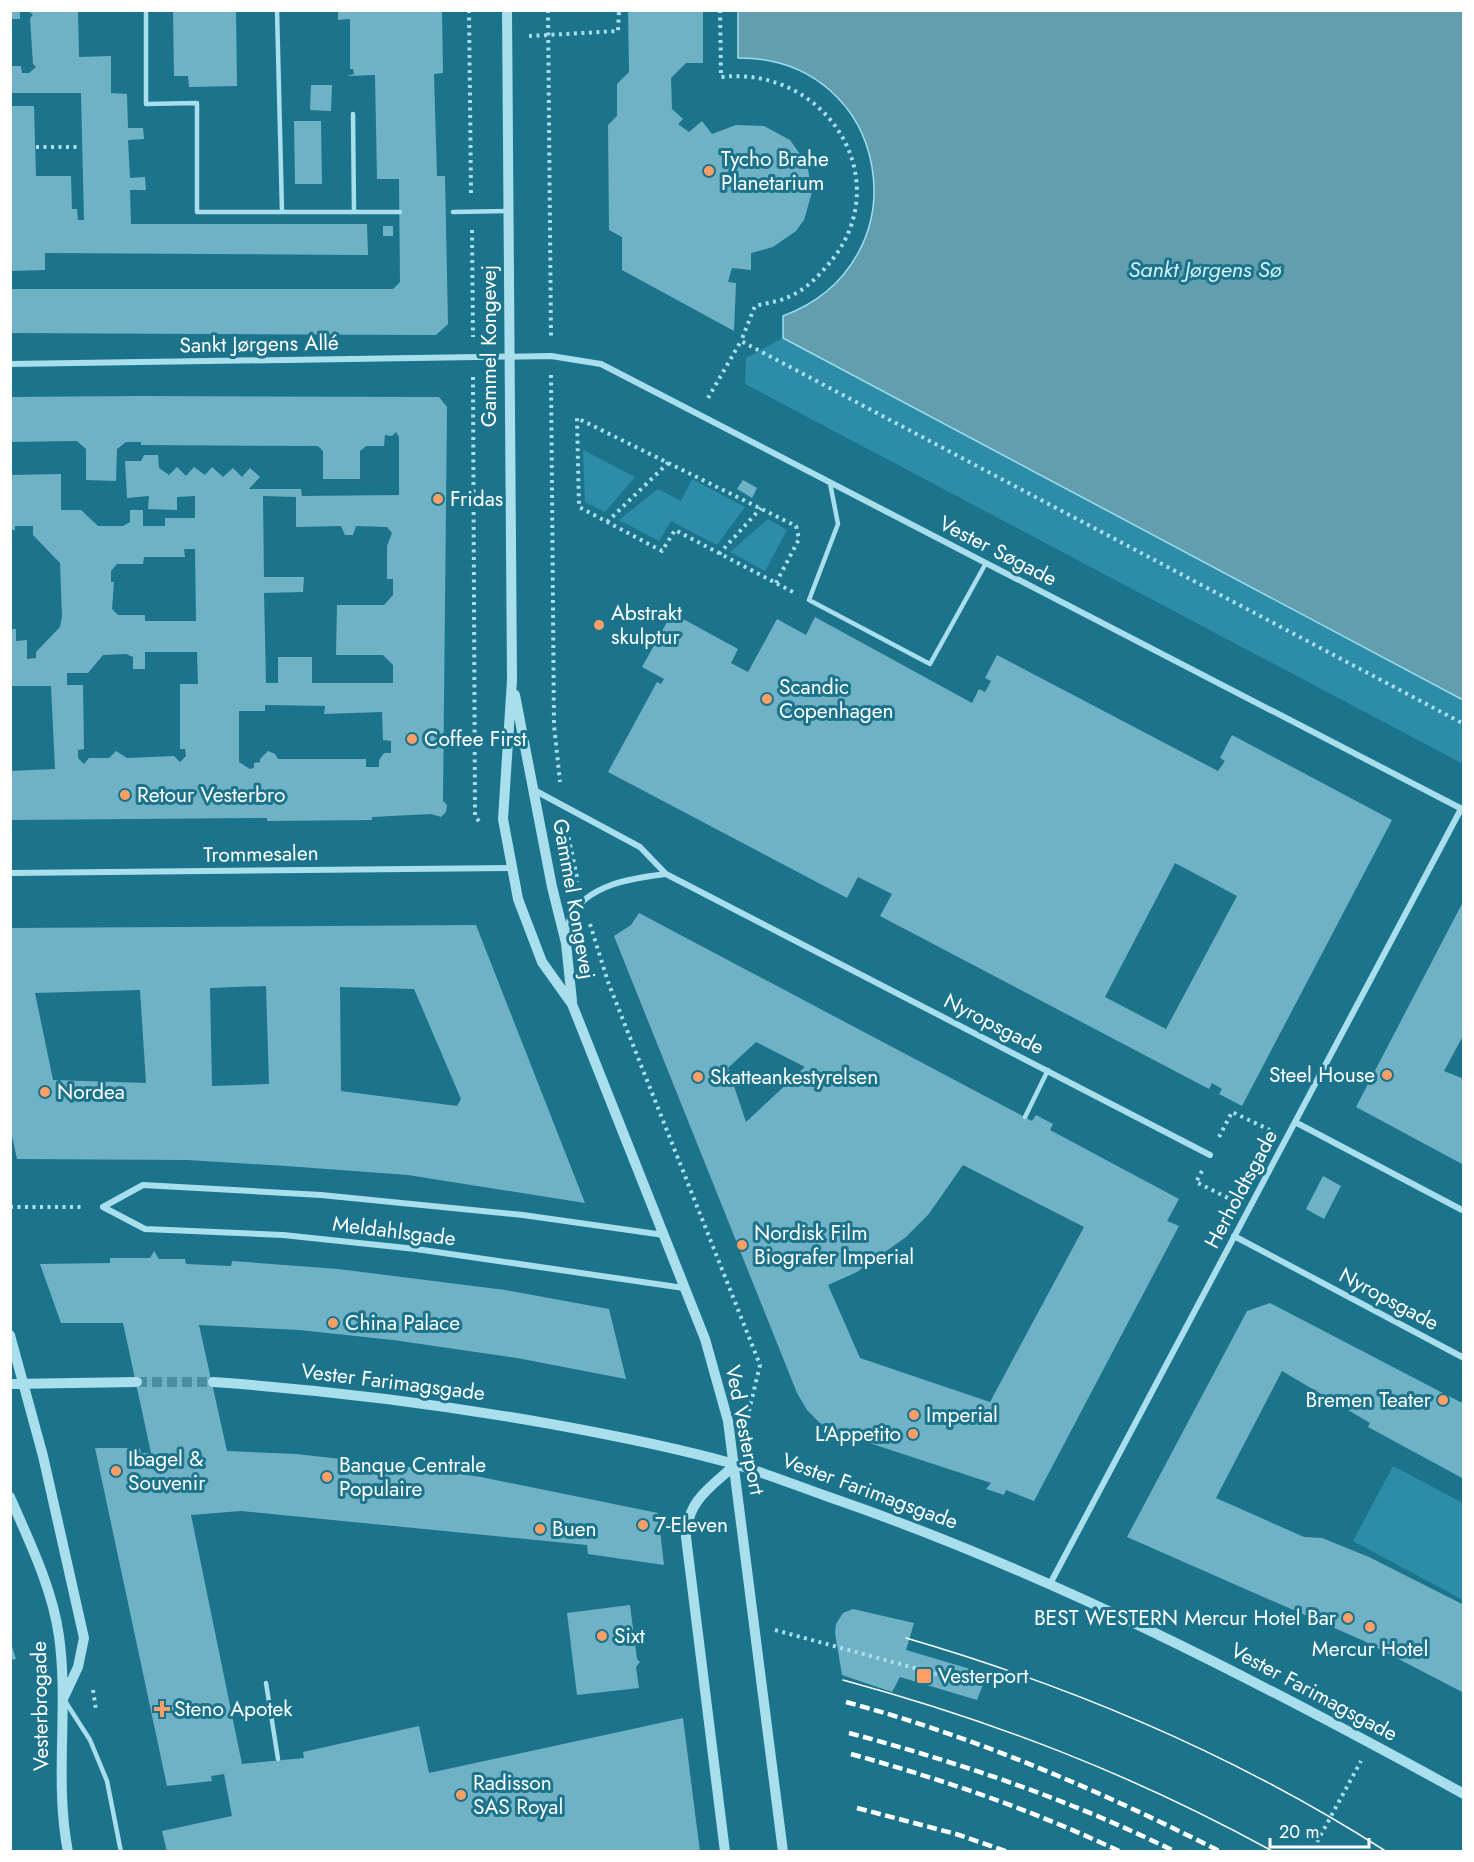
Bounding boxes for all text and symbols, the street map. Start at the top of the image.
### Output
place label: Tycho Brahe Planetarium [721,144,829,198]
marker: Tycho Brahe Planetarium [702,164,716,178]
water label: Sankt Jørgens Sø [1129,253,1282,285]
street label: Gammel Kongevej [474,265,504,427]
street label: Sankt Jørgens Allé [179,328,339,360]
place label: Fridas [450,484,503,514]
marker: Fridas [431,492,445,506]
street label: Vester Søgade [934,508,1062,594]
place label: Abstrakt skulptur [611,598,682,652]
marker: Abstrakt skulptur [592,618,606,632]
place label: Scandic Copenhagen [779,672,894,726]
marker: Scandic Copenhagen [760,692,774,706]
place label: Coffee First [424,724,526,754]
marker: Coffee First [405,732,419,746]
place label: Retour Vesterbro [137,780,285,810]
marker: Retour Vesterbro [118,788,132,802]
street label: Gammel Kongevej [545,816,603,982]
street label: Trommesalen [203,838,319,870]
street label: Nyropsgade [939,986,1050,1062]
place label: Steel House [1269,1060,1375,1090]
place label: Skatteankestyrelsen [710,1062,878,1092]
marker: Steel House [1380,1068,1394,1082]
marker: Skatteankestyrelsen [691,1070,705,1084]
place label: Nordea [57,1077,125,1107]
marker: Nordea [38,1085,52,1099]
street label: Herholdtsgade [1197,1124,1285,1254]
street label: Meldahlsgade [331,1209,457,1253]
place label: Nordisk Film Biografer Imperial [754,1218,914,1272]
marker: Nordisk Film Biografer Imperial [735,1238,749,1252]
street label: Nyropsgade [1334,1260,1444,1338]
place label: China Palace [345,1308,460,1338]
marker: China Palace [326,1316,340,1330]
street label: Vester Farimagsgade [299,1356,487,1408]
street label: Ved Vesterport [718,1363,772,1497]
place label: Bremen Teater [1305,1385,1432,1415]
marker: Bremen Teater [1436,1393,1450,1407]
place label: Imperial [926,1400,998,1430]
marker: Imperial [907,1408,921,1422]
place label: L'Appetito [815,1419,901,1449]
marker: L'Appetito [906,1427,920,1441]
place label: Ibagel & Souvenir [128,1444,206,1498]
street label: Vester Farimagsgade [778,1445,962,1537]
place label: Banque Centrale Populaire [339,1450,486,1504]
marker: Ibagel & Souvenir [109,1464,123,1478]
marker: Banque Centrale Populaire [320,1470,334,1484]
place label: 7-Eleven [655,1510,728,1540]
place label: Buen [552,1514,597,1544]
marker: 7-Eleven [636,1518,650,1532]
marker: Buen [533,1522,547,1536]
place label: BEST WESTERN Mercur Hotel Bar [1034,1603,1337,1633]
marker: BEST WESTERN Mercur Hotel Bar [1341,1611,1355,1625]
marker: Mercur Hotel [1363,1620,1377,1634]
place label: Sixt [614,1621,645,1651]
marker: Sixt [595,1629,609,1643]
place label: Mercur Hotel [1312,1634,1428,1664]
street label: Vester Farimagsgade [1225,1635,1403,1749]
street label: Vesterbrogade [24,1641,56,1771]
place label: Vesterport [938,1661,1028,1691]
marker: Vesterport [915,1667,933,1685]
place label: Steno Apotek [174,1694,293,1724]
marker: Steno Apotek [155,1702,169,1716]
place label: Radisson SAS Royal [473,1768,563,1822]
marker: Radisson SAS Royal [454,1788,468,1802]
scale bar [1270,1811,1369,1849]
text: 20 m [1279,1819,1319,1845]

